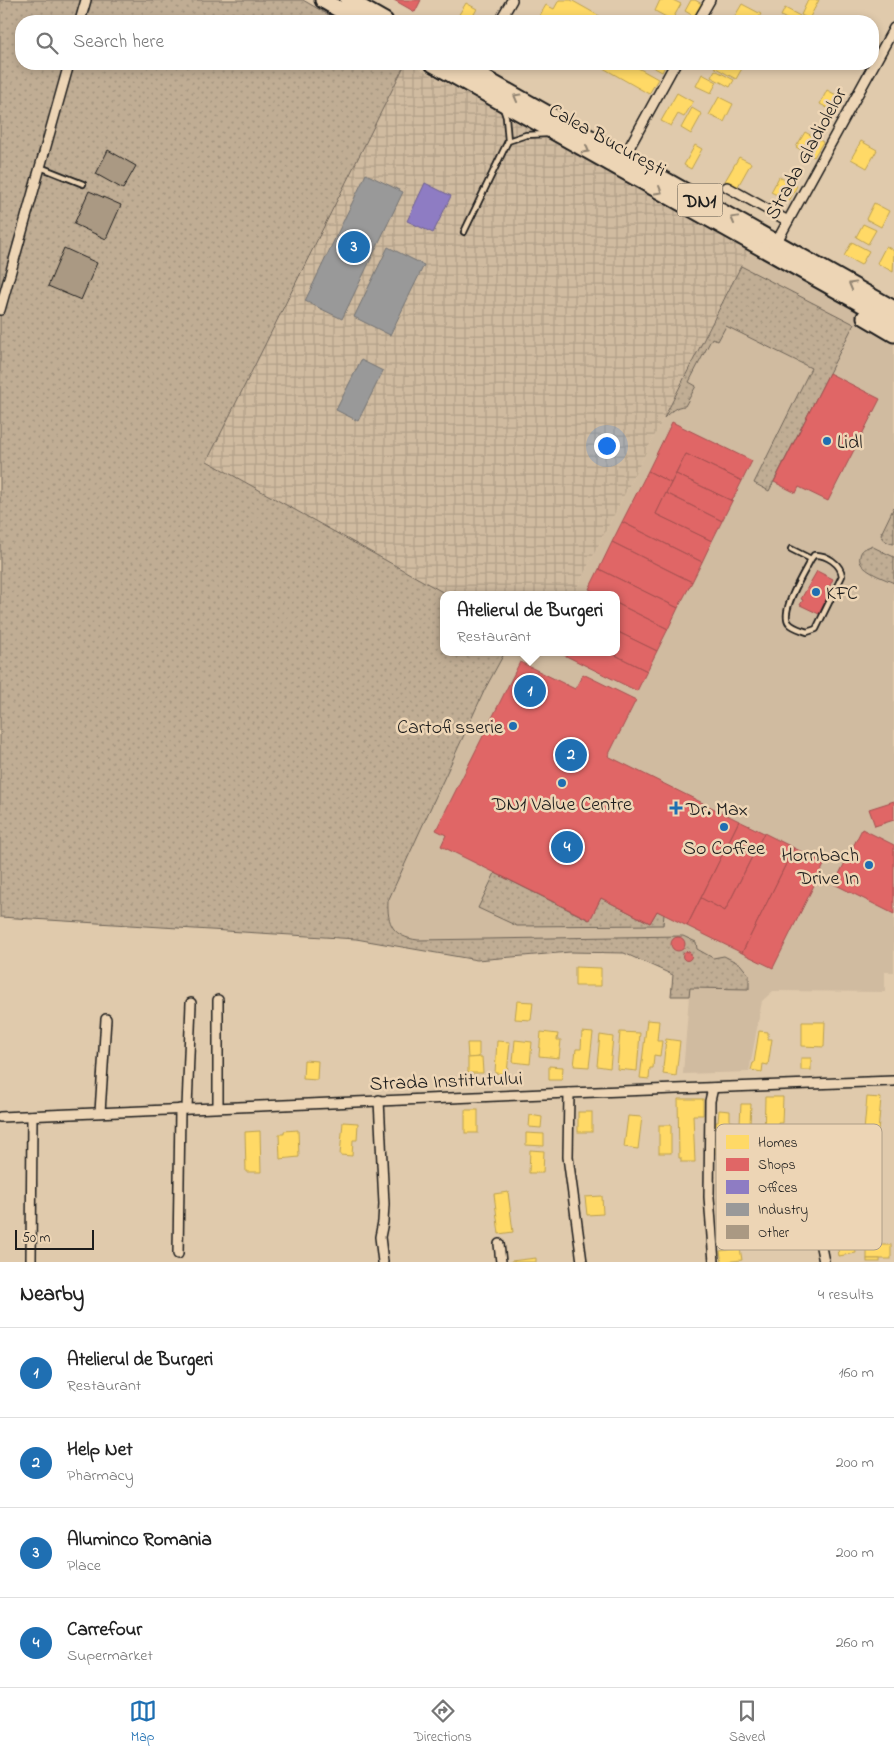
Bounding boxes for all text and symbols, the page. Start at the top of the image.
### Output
search box [15,15,879,70]
icon: search [33,29,61,57]
text: Search here [73,29,164,56]
street label: Strada Gladiolelor [759,82,856,226]
one-way arrow [514,93,523,103]
street label: Calea București [543,97,671,186]
one-way arrow [581,144,590,154]
one-way arrow [654,184,663,194]
road number: DN1 [678,184,722,216]
one-way arrow [730,215,739,225]
pin: 3 [338,228,370,266]
one-way arrow [848,281,857,291]
place label: Lidl [837,429,863,458]
your location [594,433,620,459]
marker: Lidl [821,435,833,447]
place label: KFC [826,580,858,609]
marker: KFC [810,586,822,598]
popup [440,591,620,656]
text: Atelierul de Burgeri [457,598,603,625]
text: Restaurant [457,625,531,649]
pin: 1 [514,672,546,710]
place label: Cartofisserie [397,714,503,743]
marker: Cartofisserie [507,720,519,732]
pin: 2 [555,736,587,774]
marker: DN1 Value Centre [556,777,568,789]
place label: DN1 Value Centre [491,791,632,820]
place label: Dr. Max [685,796,748,825]
marker: Dr. Max [670,802,682,814]
marker: So Coffee [718,821,730,833]
pin: 4 [551,828,583,866]
place label: So Coffee [683,835,765,864]
place label: Hornbach Drive In [781,842,859,894]
marker: Hornbach Drive In [863,859,875,871]
street label: Strada Institutului [369,1065,523,1100]
legend [716,1124,882,1250]
text: Homes [758,1133,798,1154]
text: Shops [758,1155,796,1176]
text: Offices [758,1178,798,1199]
text: Industry [758,1200,808,1222]
text: Other [758,1223,790,1244]
scale bar [15,1227,94,1250]
text: 50 m [22,1228,50,1249]
text: Nearby [20,1280,84,1310]
text: 4 results [818,1283,874,1307]
text: Atelierul de Burgeri [67,1347,213,1374]
text: 1 [33,1361,39,1385]
text: 160 m [839,1361,874,1385]
text: Restaurant [67,1374,141,1398]
text: Help Net [67,1437,133,1464]
text: 2 [32,1451,40,1475]
text: 200 m [836,1451,874,1475]
text: Pharmacy [67,1464,134,1488]
text: Aluminco Romania [67,1527,212,1554]
text: 3 [33,1541,39,1565]
text: 200 m [836,1541,874,1565]
text: Place [67,1554,101,1578]
text: Carrefour [67,1617,142,1644]
text: 4 [33,1631,39,1655]
text: 260 m [836,1631,874,1655]
text: Supermarket [67,1644,153,1668]
tab: Map [129,1697,157,1748]
tab: Directions [414,1697,472,1748]
tab: Saved [729,1697,765,1748]

